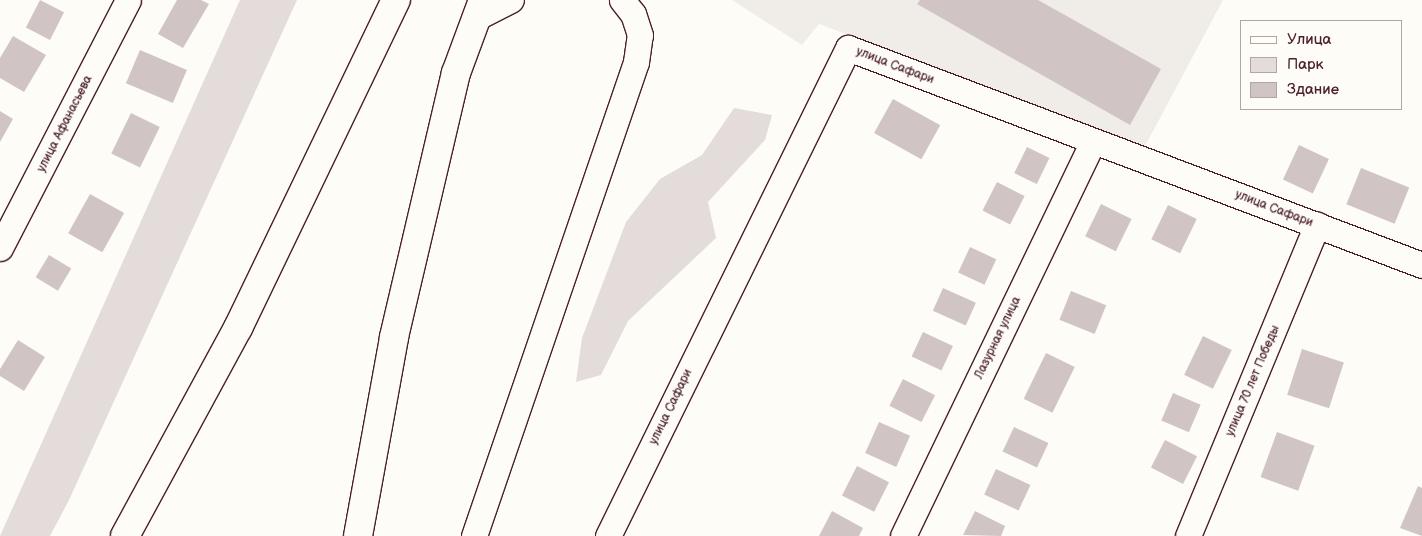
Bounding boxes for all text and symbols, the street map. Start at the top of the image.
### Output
legend [1240,20,1402,110]
text: Улица [1287,30,1331,49]
street label: улица Сафари [854,45,936,87]
text: Парк [1287,55,1324,74]
street label: улица Афанасьева [34,73,96,175]
text: Здание [1287,80,1339,99]
street label: улица Сафари [1233,188,1315,230]
street label: Лазурная улица [972,294,1024,382]
street label: улица 70 лет Победы [1223,323,1283,439]
street label: улица Сафари [646,367,696,447]

